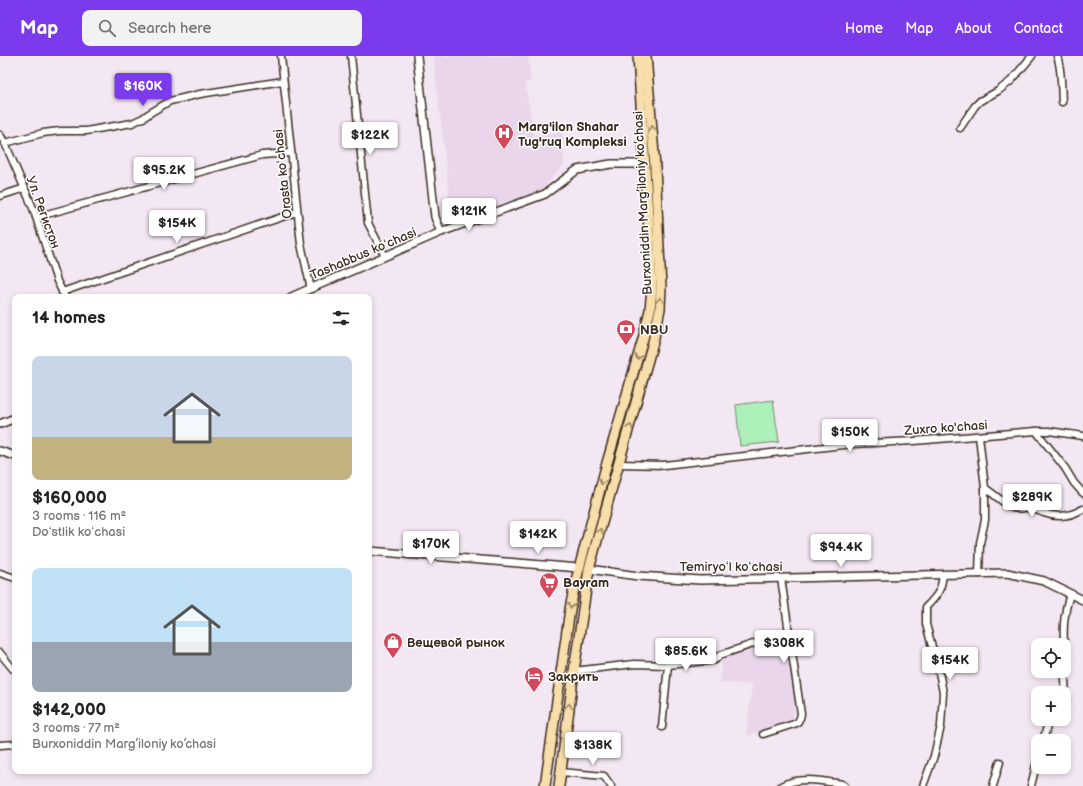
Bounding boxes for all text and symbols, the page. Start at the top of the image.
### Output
search box [82,10,362,46]
text: Map [20,17,58,40]
icon: search [96,17,118,39]
text: Search here [128,19,211,38]
text: Home [845,20,883,37]
text: Map [905,20,933,37]
text: About [955,20,992,37]
text: Contact [1014,20,1063,37]
pin: $160K [115,73,171,107]
text: $160K [124,78,162,94]
street label: Burxoniddin Marg’iloniy ko’chasi [630,111,656,295]
place label: Marg'ilon Shahar Tug'ruq Kompleksi [518,119,627,150]
pin: $122K [342,122,398,156]
hospital icon: Marg'ilon Shahar Tug'ruq Kompleksi [493,122,515,150]
one-way arrow [647,125,656,131]
text: $122K [351,127,389,143]
street label: Orasta koʻchasi [270,128,296,219]
pin: $95.2K [131,157,197,191]
text: $95.2K [142,162,186,178]
street label: Ул. Регистон [23,174,64,251]
pin: $121K [441,198,497,232]
text: $121K [451,203,487,219]
pin: $154K [149,210,205,244]
text: $154K [158,215,196,231]
street label: Tashabbus koʻchasi [308,224,419,284]
one-way arrow [656,297,665,303]
icon: filters [330,307,352,329]
text: 14 homes [32,308,105,328]
bank icon: NBU [615,318,637,346]
place label: NBU [640,322,668,338]
one-way arrow [634,353,643,360]
icon: home [156,382,228,454]
street label: Zuxro ko'chasi [903,417,988,439]
pin: $150K [822,419,878,453]
one-way arrow [625,423,633,430]
text: $150K [831,424,869,440]
one-way arrow [599,479,607,485]
pin: $289K [1004,484,1060,518]
text: $160,000 [32,488,107,508]
text: $289K [1012,489,1052,505]
text: 3 rooms · 116 m² [32,508,126,524]
pin: $142K [510,521,566,555]
text: Doʻstlik koʻchasi [32,524,125,540]
text: $142K [519,526,557,542]
one-way arrow [595,528,604,535]
pin: $170K [403,531,459,565]
pin: $94.4K [808,534,874,568]
text: $170K [412,536,450,552]
text: $94.4K [819,539,863,555]
street label: Temiryoʻl koʻchasi [680,559,782,575]
supermarket icon: Bayram [538,571,560,599]
place label: Bayram [563,575,609,591]
icon: home [156,594,228,666]
one-way arrow [567,603,576,609]
pin: $308K [756,630,812,664]
shop icon: Вещевой рынок [382,631,404,659]
place label: Вещевой рынок [407,635,506,651]
text: $308K [764,635,804,651]
pin: $85.6K [653,638,719,672]
map controls [1031,638,1071,774]
button: locate [1031,638,1071,678]
text: $85.6K [664,643,708,659]
pin: $154K [922,647,978,681]
text: $154K [931,652,969,668]
hotel icon: Закрить [523,665,545,693]
place label: Закрить [548,669,599,685]
button: + [1031,686,1071,726]
text: $142,000 [32,700,106,720]
one-way arrow [564,703,573,709]
text: 3 rooms · 77 m² [32,720,120,736]
pin: $138K [565,732,621,766]
button: − [1031,734,1071,774]
text: Burxoniddin Marg’iloniy ko’chasi [32,736,216,752]
text: $138K [574,737,612,753]

